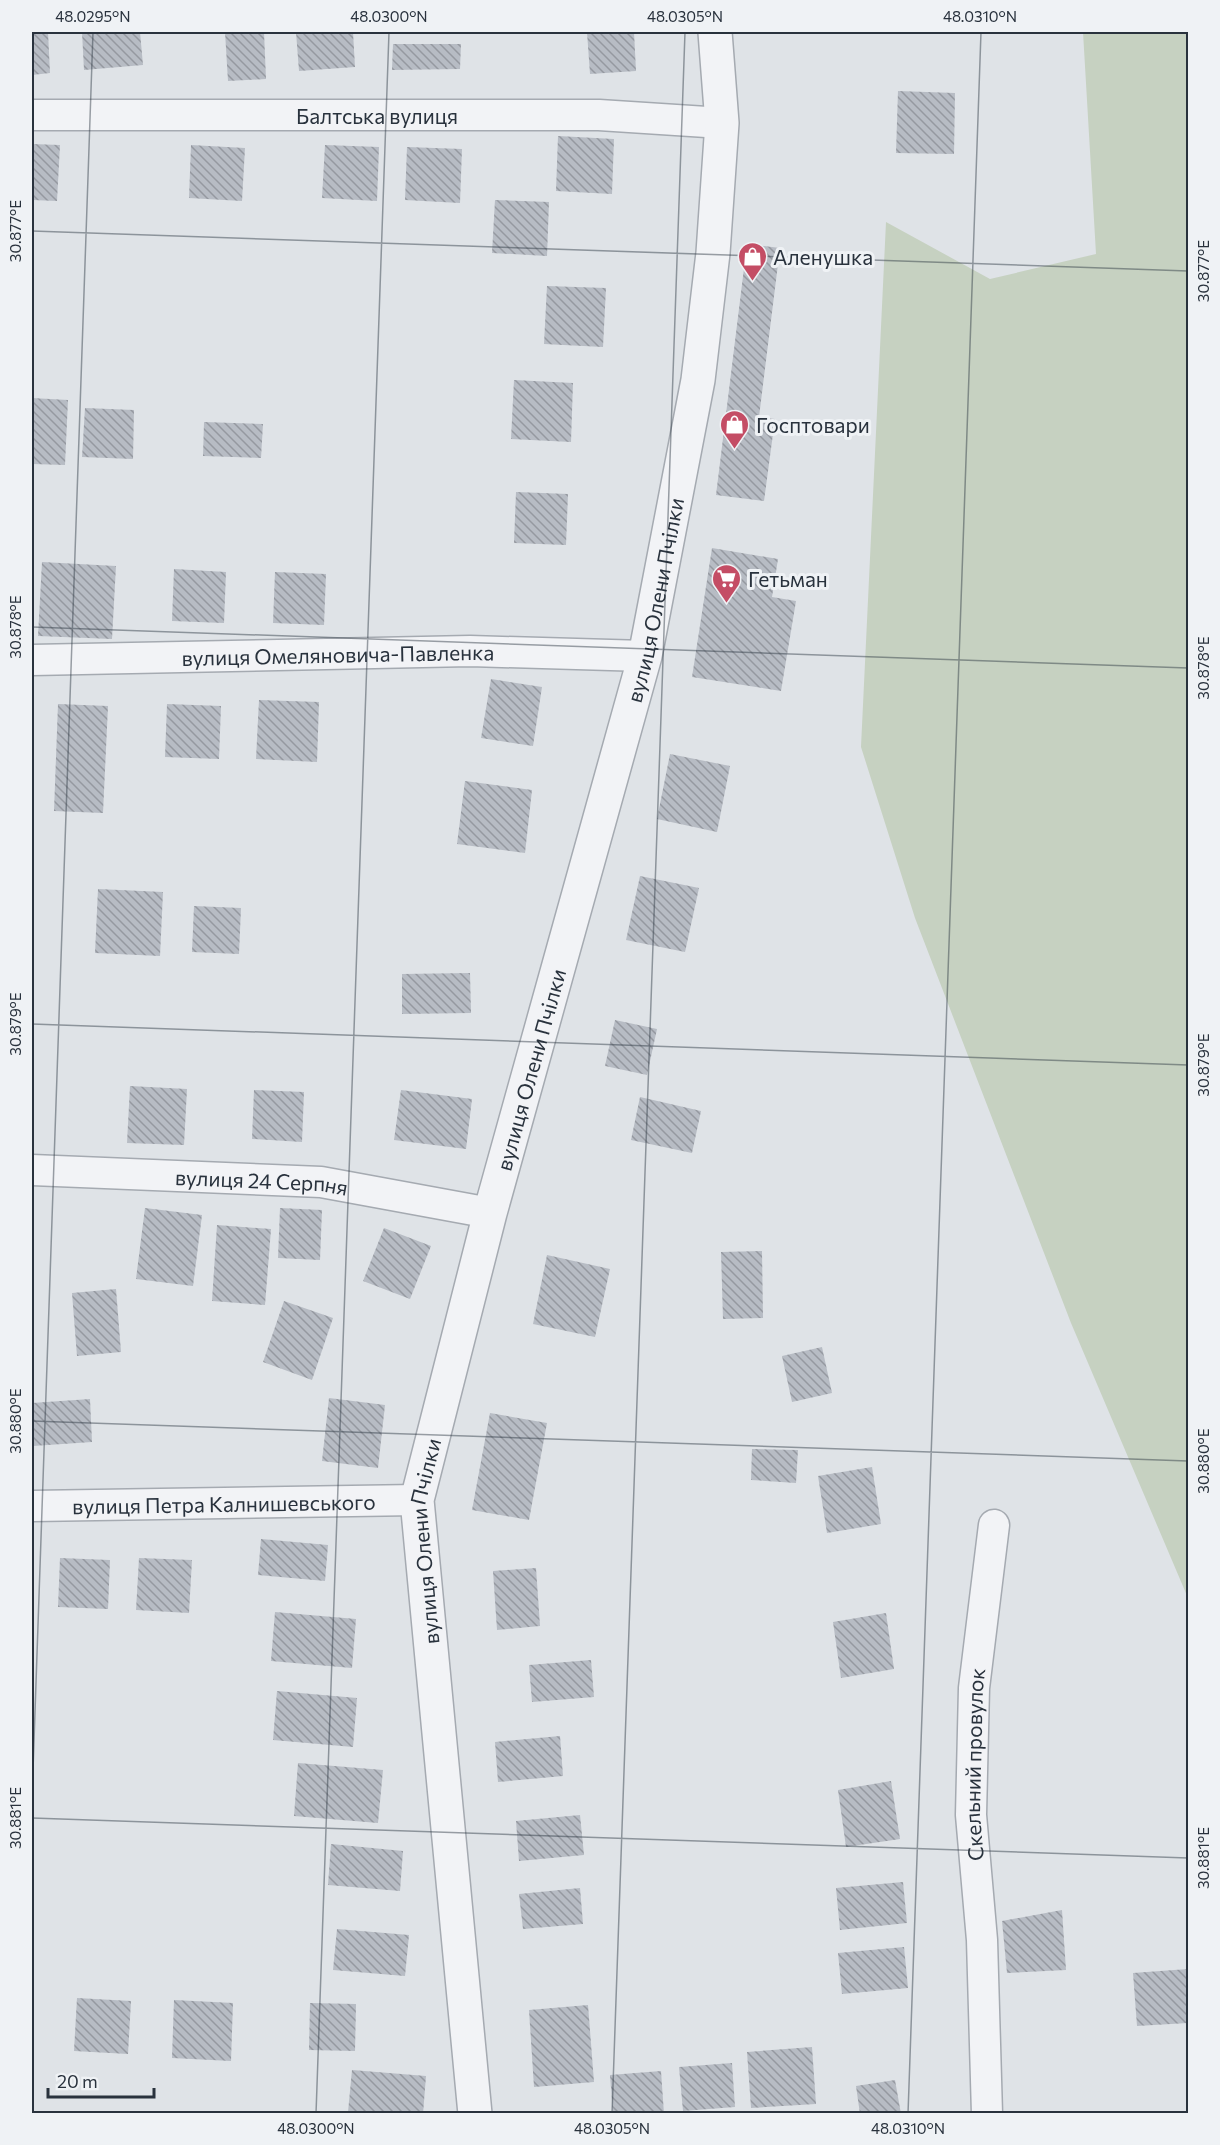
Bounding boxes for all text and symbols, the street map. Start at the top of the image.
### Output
text: 48.0295°N [55,7,131,25]
text: 48.0300°N [350,7,428,25]
text: 48.0305°N [647,7,723,25]
text: 48.0310°N [943,7,1017,25]
street label: Балтська вулиця [296,103,458,128]
text: 30.877°E [6,200,24,262]
shop icon: Аленушка [736,240,768,282]
text: 30.877°E [1194,240,1212,302]
place label: Аленушка [773,244,873,269]
shop icon: Госптовари [719,408,751,450]
place label: Госптовари [756,412,870,437]
street label: вулиця Олени Пчілки [620,495,688,705]
supermarket icon: Гетьман [711,562,743,604]
place label: Гетьман [748,566,828,591]
text: 30.878°E [6,595,24,659]
text: 30.878°E [1194,636,1212,700]
street label: вулиця Омеляновича-Павленка [181,638,495,669]
street label: вулиця Олени Пчілки [490,966,570,1173]
text: 30.879°E [6,992,24,1056]
text: 30.879°E [1194,1033,1212,1097]
street label: вулиця 24 Серпня [175,1163,350,1199]
text: 30.880°E [6,1388,24,1454]
text: 30.880°E [1194,1428,1212,1494]
street label: вулиця Олени Пчілки [404,1435,445,1646]
street label: вулиця Петра Калнишевського [72,1488,376,1518]
street label: Скельний провулок [958,1667,989,1862]
text: 30.881°E [6,1787,24,1849]
text: 30.881°E [1194,1827,1212,1889]
scale bar [48,2061,154,2099]
text: 20 m [57,2070,98,2092]
text: 48.0300°N [277,2119,355,2137]
text: 48.0305°N [574,2119,650,2137]
text: 48.0310°N [871,2119,945,2137]

